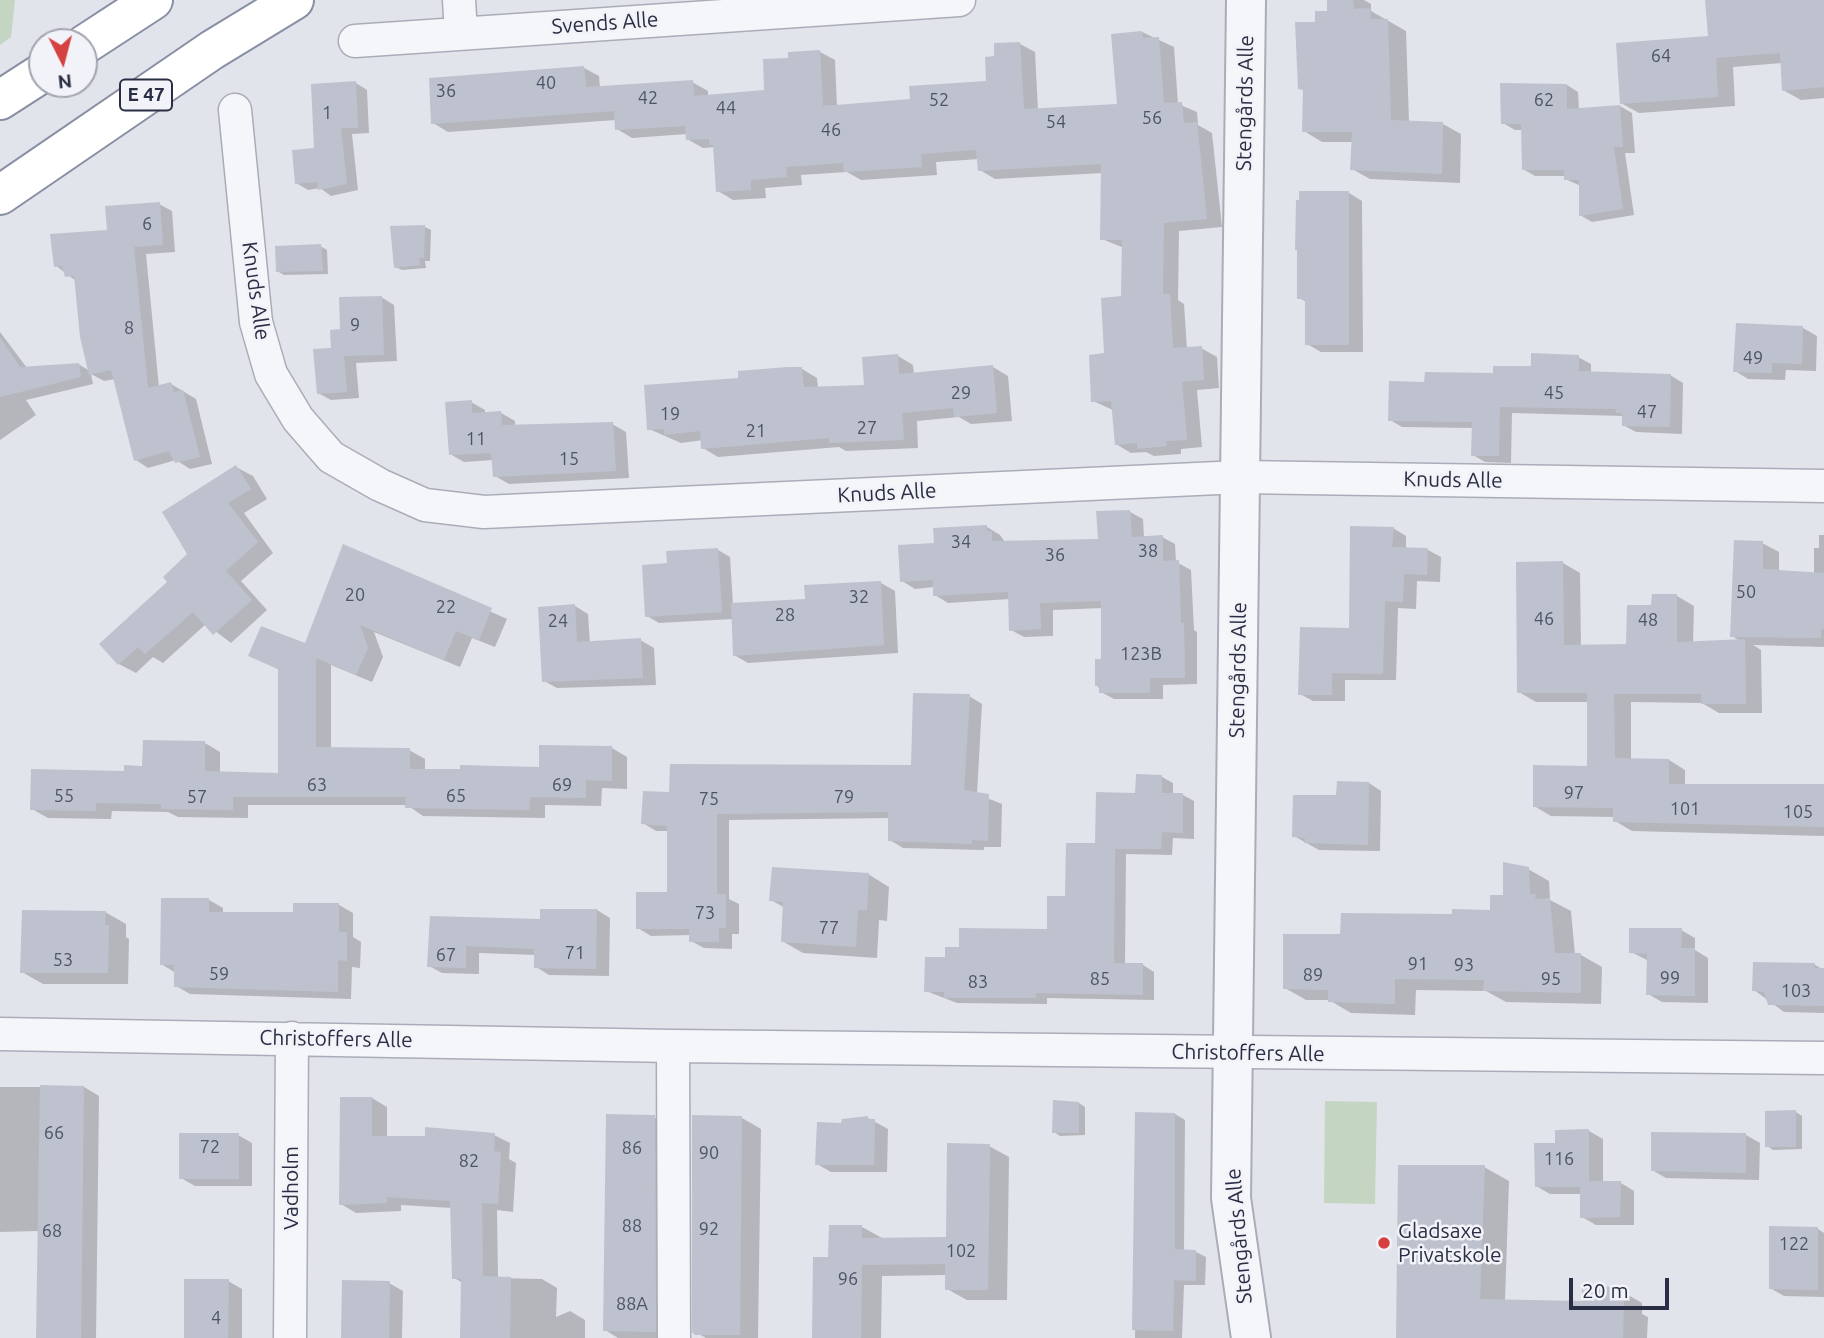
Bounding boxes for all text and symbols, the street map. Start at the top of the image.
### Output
street label: Svends Alle [551,7,659,39]
north arrow [28,28,98,98]
street label: Stengårds Alle [1231,35,1259,171]
house number: 64 [1651,45,1671,67]
text: N [57,70,73,94]
house number: 40 [536,72,556,94]
road number: E 47 [120,80,172,110]
house number: 36 [436,80,456,102]
house number: 42 [638,87,658,109]
house number: 52 [929,89,949,111]
house number: 62 [1534,89,1554,111]
house number: 44 [716,97,736,119]
house number: 1 [322,102,332,124]
house number: 56 [1142,107,1162,129]
house number: 54 [1046,111,1066,133]
house number: 46 [821,119,841,141]
house number: 6 [142,213,152,235]
street label: Knuds Alle [237,240,275,342]
house number: 9 [350,314,360,336]
house number: 8 [124,317,134,339]
house number: 49 [1743,347,1763,369]
house number: 29 [951,382,971,404]
house number: 45 [1544,382,1564,404]
house number: 47 [1637,401,1657,423]
house number: 19 [660,403,680,425]
house number: 27 [857,417,877,439]
house number: 21 [746,420,766,442]
house number: 11 [466,428,486,450]
house number: 15 [559,448,579,470]
street label: Knuds Alle [1403,467,1503,493]
street label: Knuds Alle [837,478,937,508]
house number: 34 [951,531,971,553]
house number: 38 [1138,540,1158,562]
house number: 36 [1045,544,1065,566]
house number: 50 [1736,581,1756,603]
house number: 20 [345,584,365,606]
house number: 32 [849,586,869,608]
house number: 22 [436,596,456,618]
street label: Stengårds Alle [1224,602,1252,738]
house number: 28 [775,604,795,626]
house number: 46 [1534,608,1554,630]
house number: 48 [1638,609,1658,631]
house number: 24 [548,610,568,632]
house number: 123B [1120,643,1162,665]
house number: 63 [307,774,327,796]
house number: 69 [552,774,572,796]
house number: 97 [1564,782,1584,804]
house number: 55 [54,785,74,807]
house number: 65 [446,785,466,807]
house number: 57 [187,786,207,808]
house number: 79 [834,786,854,808]
house number: 75 [699,788,719,810]
house number: 101 [1670,798,1700,820]
house number: 105 [1783,801,1813,823]
house number: 73 [695,902,715,924]
house number: 77 [819,917,839,939]
house number: 71 [565,942,585,964]
house number: 67 [436,944,456,966]
house number: 53 [53,949,73,971]
house number: 91 [1408,953,1428,975]
house number: 93 [1454,954,1474,976]
house number: 59 [209,963,229,985]
house number: 89 [1303,964,1323,986]
house number: 99 [1660,967,1680,989]
house number: 85 [1090,968,1110,990]
house number: 95 [1541,968,1561,990]
house number: 83 [968,971,988,993]
house number: 103 [1781,980,1811,1002]
street label: Christoffers Alle [259,1025,413,1053]
street label: Christoffers Alle [1171,1039,1325,1067]
house number: 66 [44,1122,64,1144]
house number: 72 [200,1136,220,1158]
house number: 86 [622,1137,642,1159]
house number: 90 [699,1142,719,1164]
street label: Vadholm [278,1146,304,1230]
house number: 116 [1544,1148,1574,1170]
house number: 82 [459,1150,479,1172]
street label: Stengårds Alle [1221,1167,1257,1305]
house number: 88 [622,1215,642,1237]
house number: 92 [699,1218,719,1240]
place label: Gladsaxe Privatskole [1398,1218,1502,1268]
house number: 68 [42,1220,62,1242]
house number: 122 [1779,1233,1809,1255]
marker: Gladsaxe Privatskole [1376,1235,1392,1251]
house number: 102 [946,1240,976,1262]
scale bar [1572,1264,1672,1308]
house number: 96 [838,1268,858,1290]
text: 20 m [1582,1278,1629,1302]
house number: 88A [616,1293,648,1315]
house number: 4 [211,1307,221,1329]

